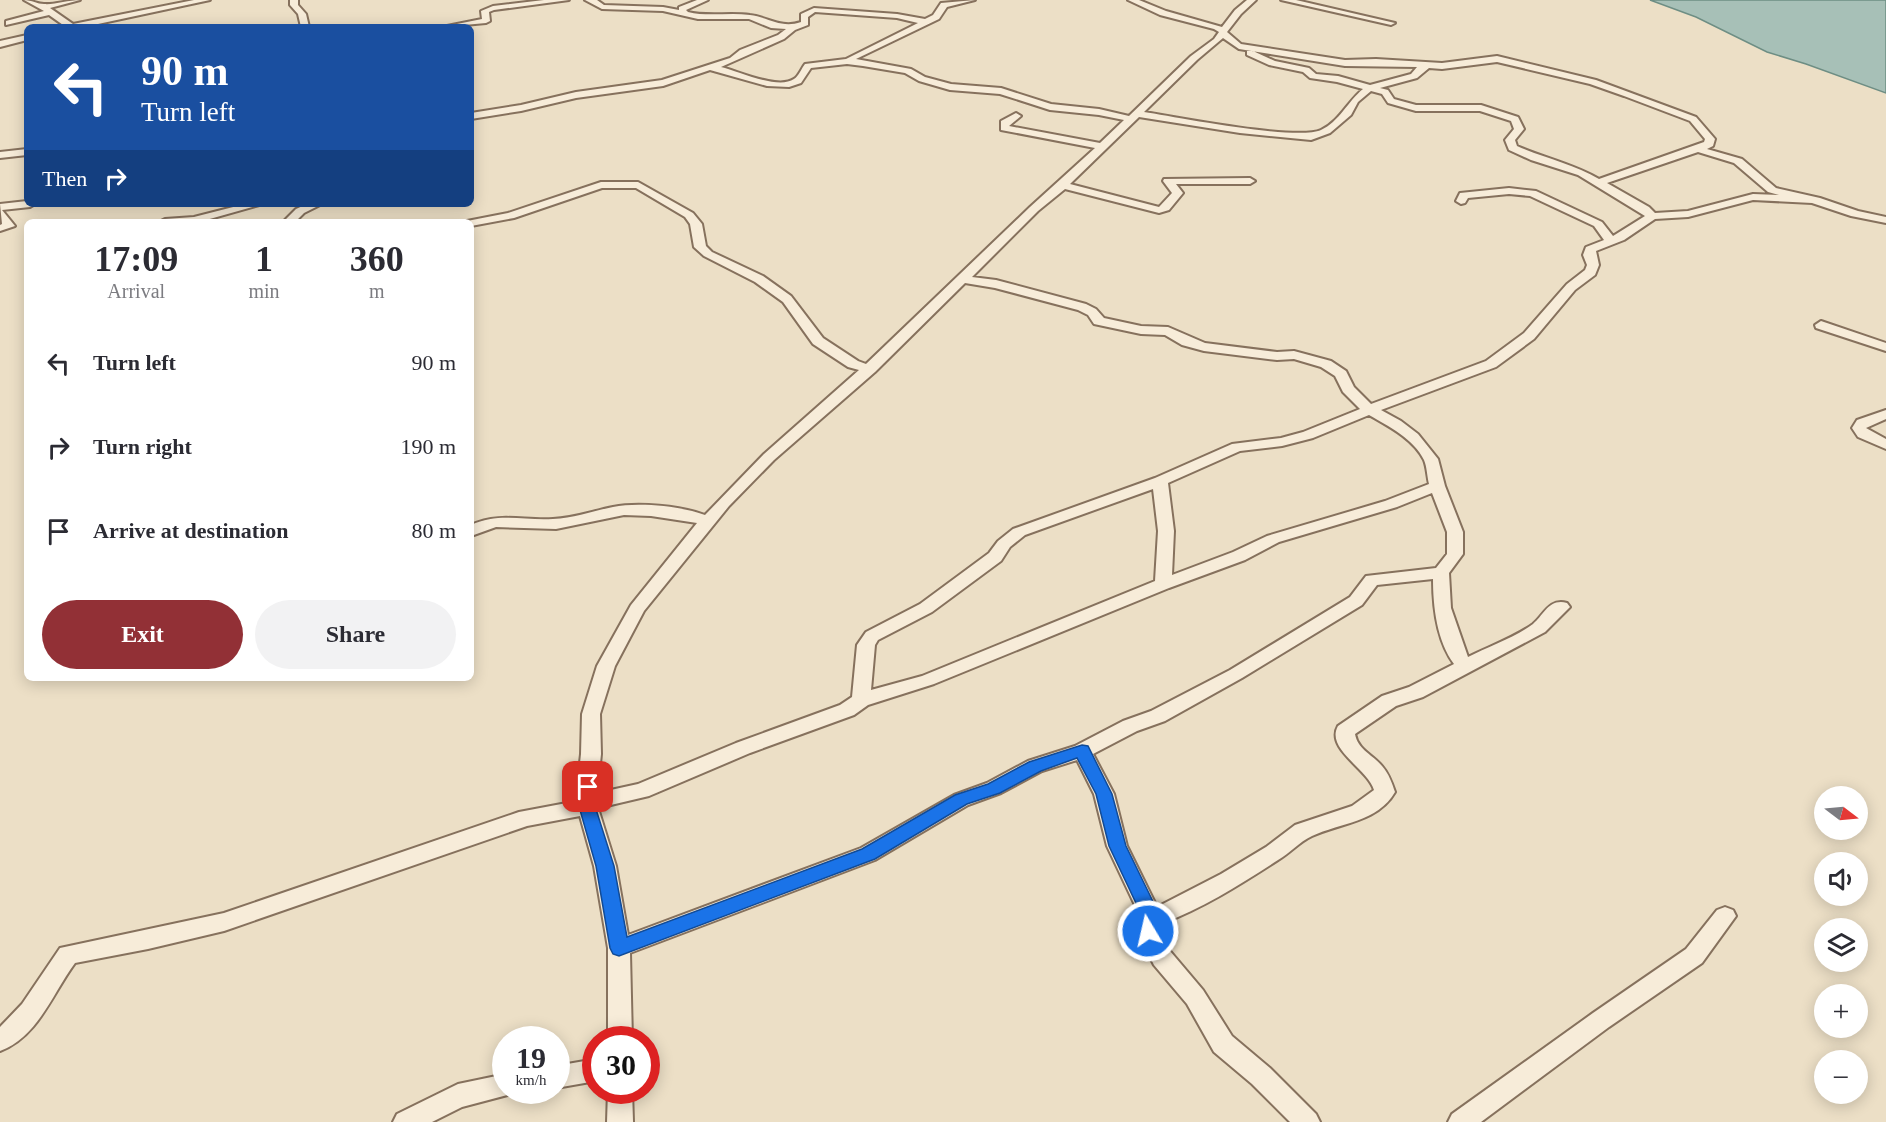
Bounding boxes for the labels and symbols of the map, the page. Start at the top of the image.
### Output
pin [562,761,613,812]
north arrow [1814,786,1868,840]
position arrow [1116,899,1180,963]
speed limit sign: 30 [582,1026,660,1104]

